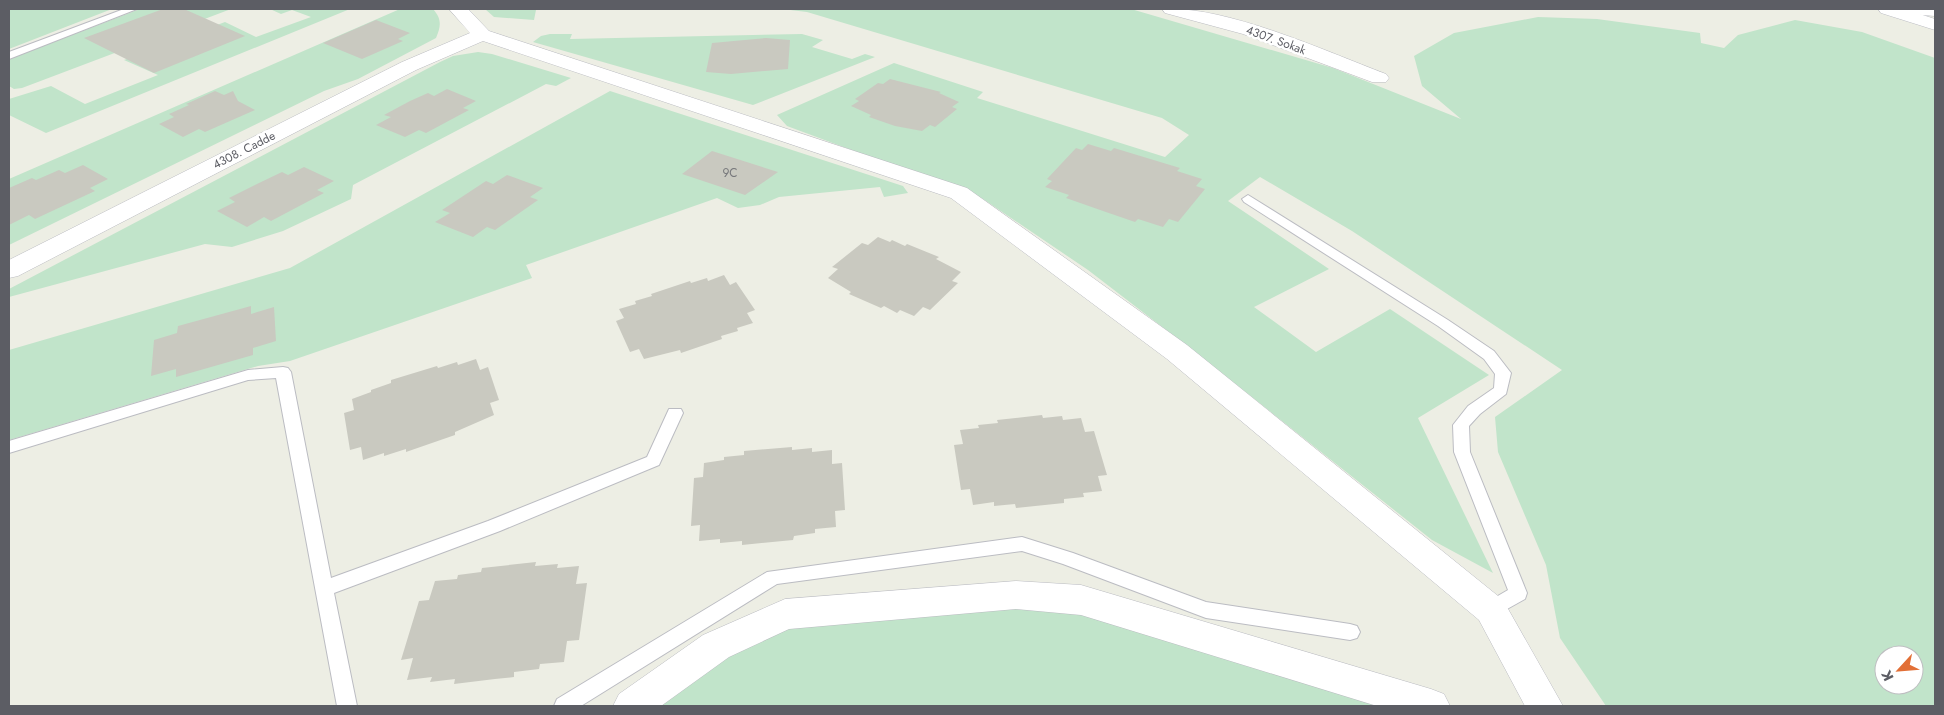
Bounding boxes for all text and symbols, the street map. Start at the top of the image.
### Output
street label: 4307. Sokak [1244,21,1309,59]
street label: 4308. Cadde [210,127,278,173]
house number: 9C [722,164,738,182]
north arrow [1874,645,1924,695]
text: K [1876,667,1898,684]

